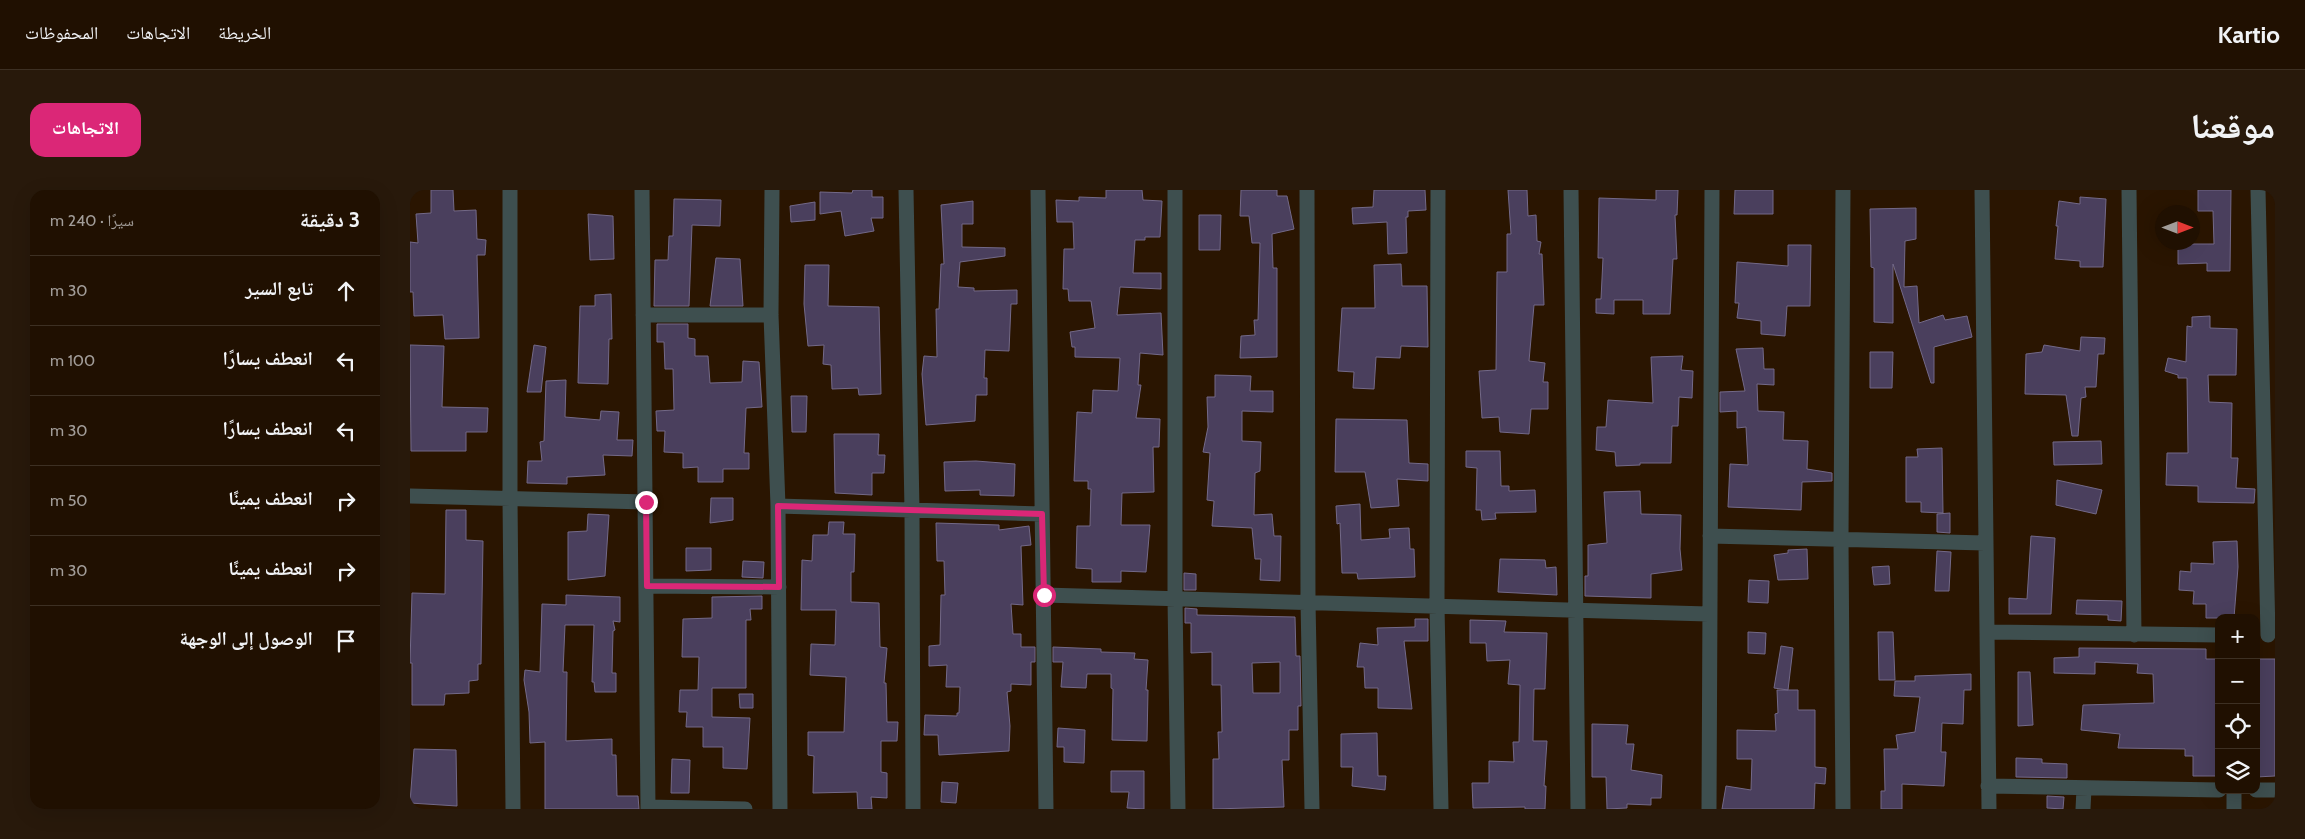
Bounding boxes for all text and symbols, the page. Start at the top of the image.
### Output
text: Kartio [2218,20,2280,49]
text: المحفوظات [25,22,98,44]
text: الاتجاهات [126,22,190,44]
text: الخريطة [218,22,271,44]
button: الاتجاهات [30,103,141,157]
text: موقعنا [2190,104,2275,147]
north arrow [2155,205,2200,250]
text: 3 دقيقة [300,207,360,232]
text: سيرًا · 240 m [50,211,134,230]
text: تابع السير [245,277,313,300]
icon: ahead [332,277,360,305]
text: 30 m [50,281,87,300]
text: انعطف يسارًا [223,347,313,370]
icon: left [332,347,360,375]
text: 100 m [50,351,95,370]
text: انعطف يسارًا [223,417,313,440]
icon: left [332,417,360,445]
text: 30 m [50,421,87,440]
text: انعطف يمينًا [228,487,313,510]
icon: right [332,487,360,515]
text: 50 m [50,491,87,510]
route end [635,491,658,514]
text: انعطف يمينًا [228,557,313,580]
icon: right [332,557,360,585]
text: 30 m [50,561,87,580]
route start [1033,584,1056,607]
map controls [2215,614,2260,794]
button: + [2215,614,2260,659]
text: الوصول إلى الوجهة [180,627,313,650]
icon: arrive [332,627,360,655]
button: − [2215,659,2260,704]
button: locate [2215,704,2260,749]
button: layers [2215,749,2260,794]

